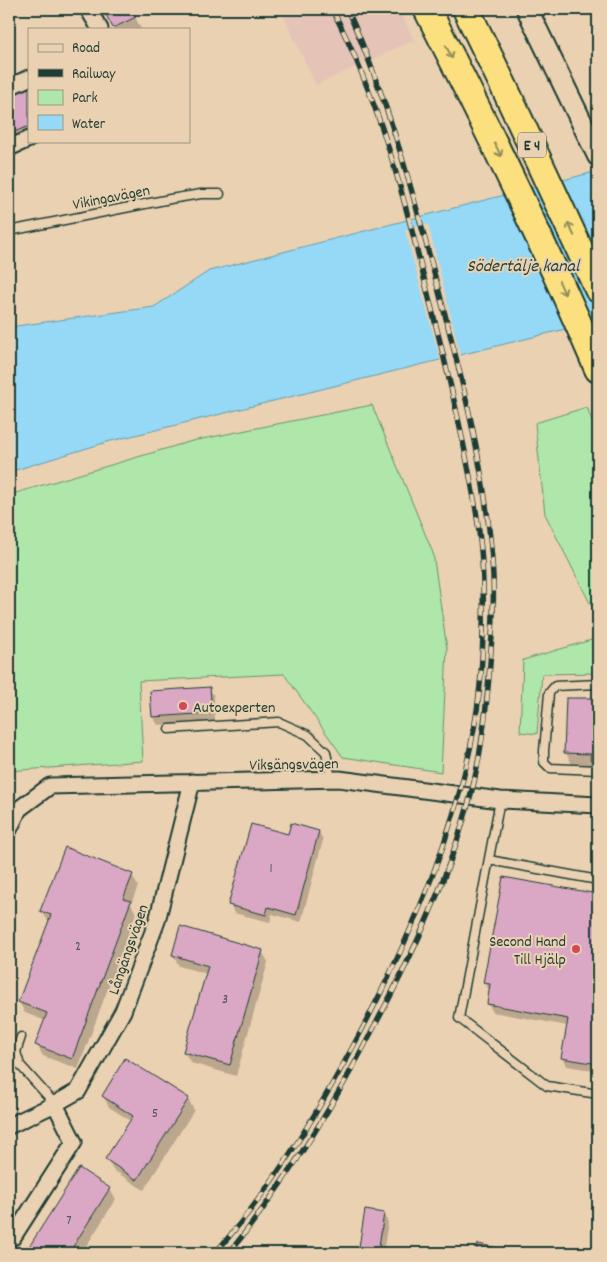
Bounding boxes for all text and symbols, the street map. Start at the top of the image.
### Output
legend [28,28,190,142]
text: Road [72,38,100,60]
one-way arrow [445,44,454,59]
text: Railway [72,64,116,86]
text: Park [72,88,98,110]
text: Water [72,114,106,136]
road number: E 4 [518,132,546,158]
one-way arrow [493,142,503,157]
street label: Vikingavägen [71,180,152,217]
one-way arrow [565,222,575,237]
water label: Södertälje kanal [467,255,581,280]
one-way arrow [557,280,567,295]
place label: Autoexperten [193,697,275,720]
marker: Autoexperten [177,700,189,712]
street label: Viksängsvägen [249,753,339,778]
house number: 1 [269,859,273,879]
street label: Långängsvägen [103,902,156,998]
place label: Second Hand Till Hjälp [489,931,566,972]
house number: 2 [75,937,81,957]
marker: Second Hand Till Hjälp [570,943,582,955]
house number: 3 [222,990,228,1010]
house number: 5 [152,1104,158,1124]
house number: 7 [66,1211,72,1231]

